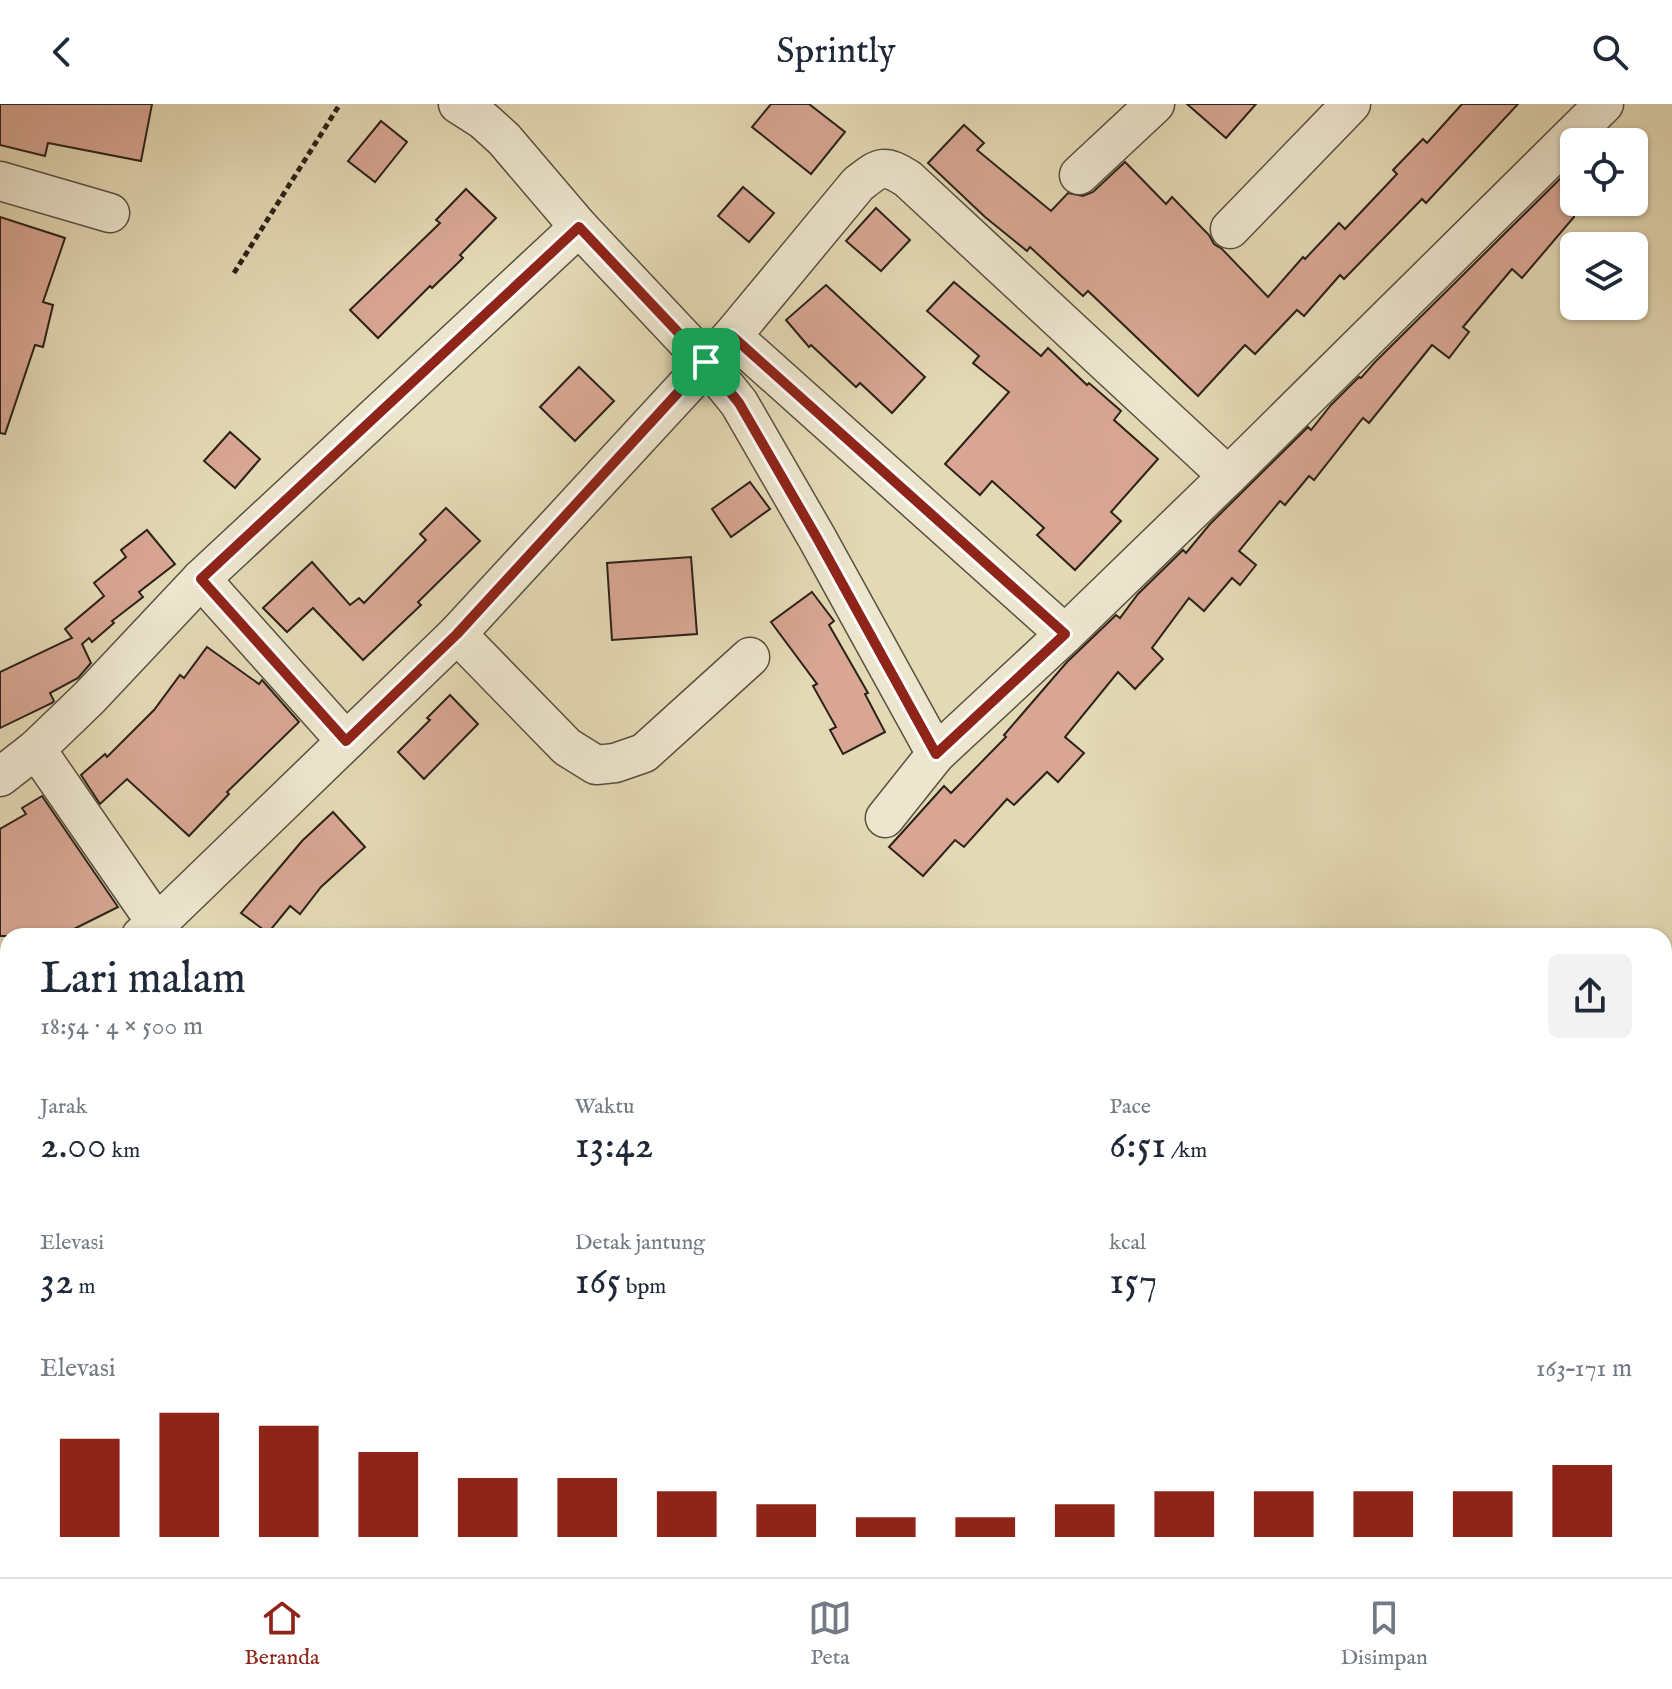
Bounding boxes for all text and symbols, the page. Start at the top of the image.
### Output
text: Sprintly [776,29,896,75]
icon: back [40,30,84,74]
icon: search [1588,30,1632,74]
map controls [1560,128,1648,320]
button: locate [1560,128,1648,216]
button: layers [1560,232,1648,320]
pin [672,328,740,396]
icon: arrive [684,340,728,384]
text: Lari malam [40,952,246,1008]
button: share [1548,954,1632,1038]
text: 18:54 · 4 × 500 m [40,1010,203,1043]
text: Jarak [40,1093,87,1121]
text: Waktu [575,1093,635,1121]
text: Pace [1109,1093,1151,1121]
text: 2.00 [40,1121,107,1172]
text: 13:42 [575,1121,653,1172]
text: 6:51 [1109,1121,1166,1172]
text: km [107,1137,140,1165]
text: /km [1166,1137,1207,1165]
text: Elevasi [40,1229,104,1257]
text: Detak jantung [575,1229,705,1257]
text: kcal [1109,1229,1146,1257]
text: 32 [40,1257,74,1308]
text: 165 [575,1257,621,1308]
text: 157 [1109,1257,1157,1308]
text: m [74,1273,96,1301]
text: bpm [621,1273,666,1301]
text: Elevasi [40,1352,116,1385]
text: 163–171 m [1536,1352,1632,1385]
tab: Beranda [244,1596,319,1672]
tab: Peta [808,1596,852,1672]
tab: Disimpan [1340,1596,1428,1672]

